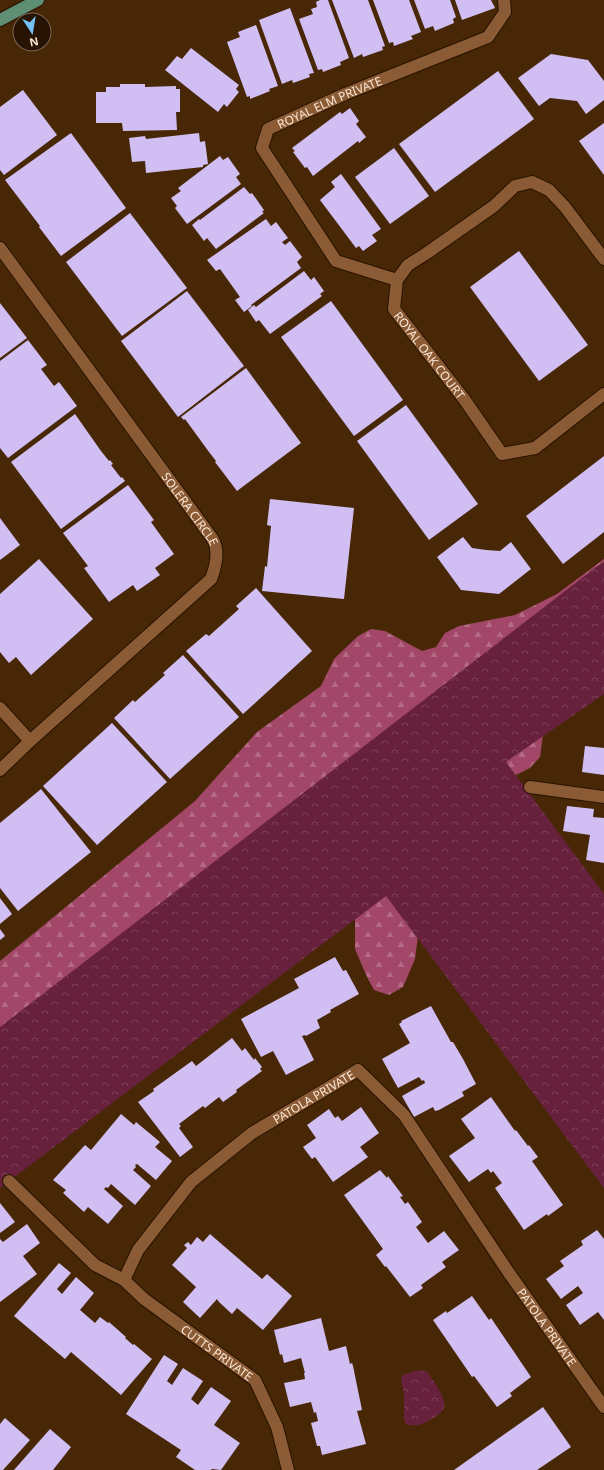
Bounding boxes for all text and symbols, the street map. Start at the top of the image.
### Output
north arrow [12,12,52,52]
text: N [28,34,40,51]
street label: ROYAL ELM PRIVATE [274,72,384,132]
street label: ROYAL OAK COURT [390,308,470,403]
street label: SOLERA CIRCLE [158,469,223,548]
street label: PATOLA PRIVATE [269,1066,357,1127]
street label: PATOLA PRIVATE [514,1284,581,1369]
street label: CUTTS PRIVATE [178,1320,257,1384]

